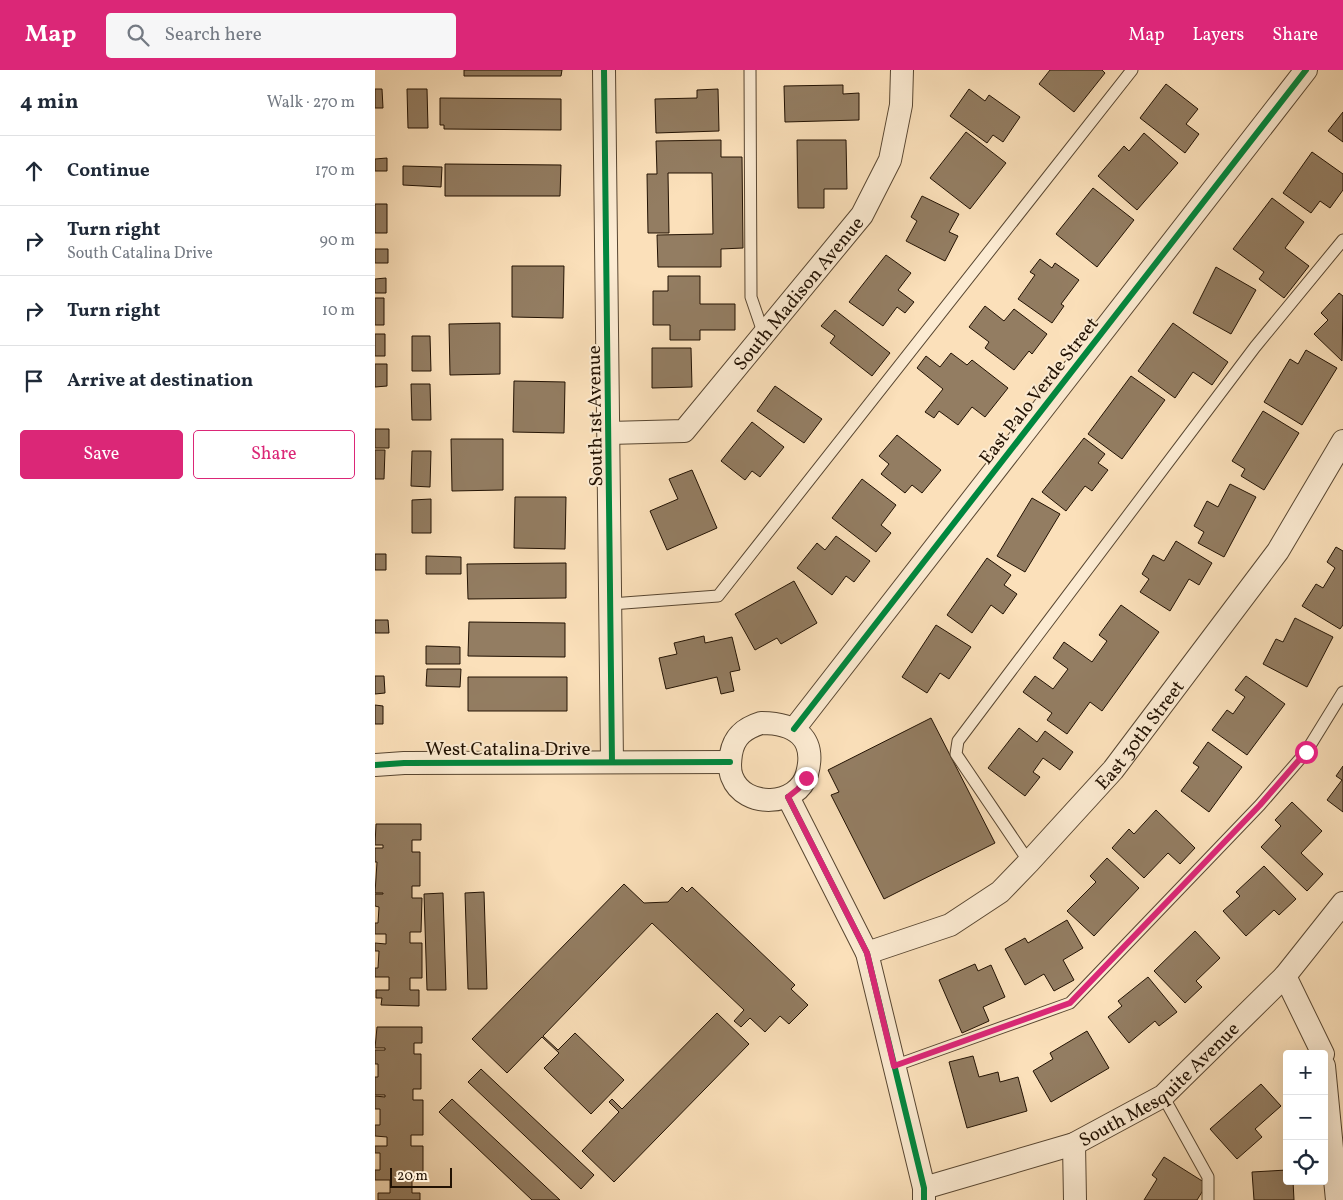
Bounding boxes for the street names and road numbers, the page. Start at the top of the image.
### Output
street label: South Madison Avenue [728,212,871,377]
street label: East Palo Verde Street [974,312,1106,470]
street label: South 1st Avenue [582,345,610,487]
street label: East 30th Street [1090,675,1191,796]
street label: West Catalina Drive [425,737,591,763]
street label: South Mesquite Avenue [1075,1017,1246,1154]

